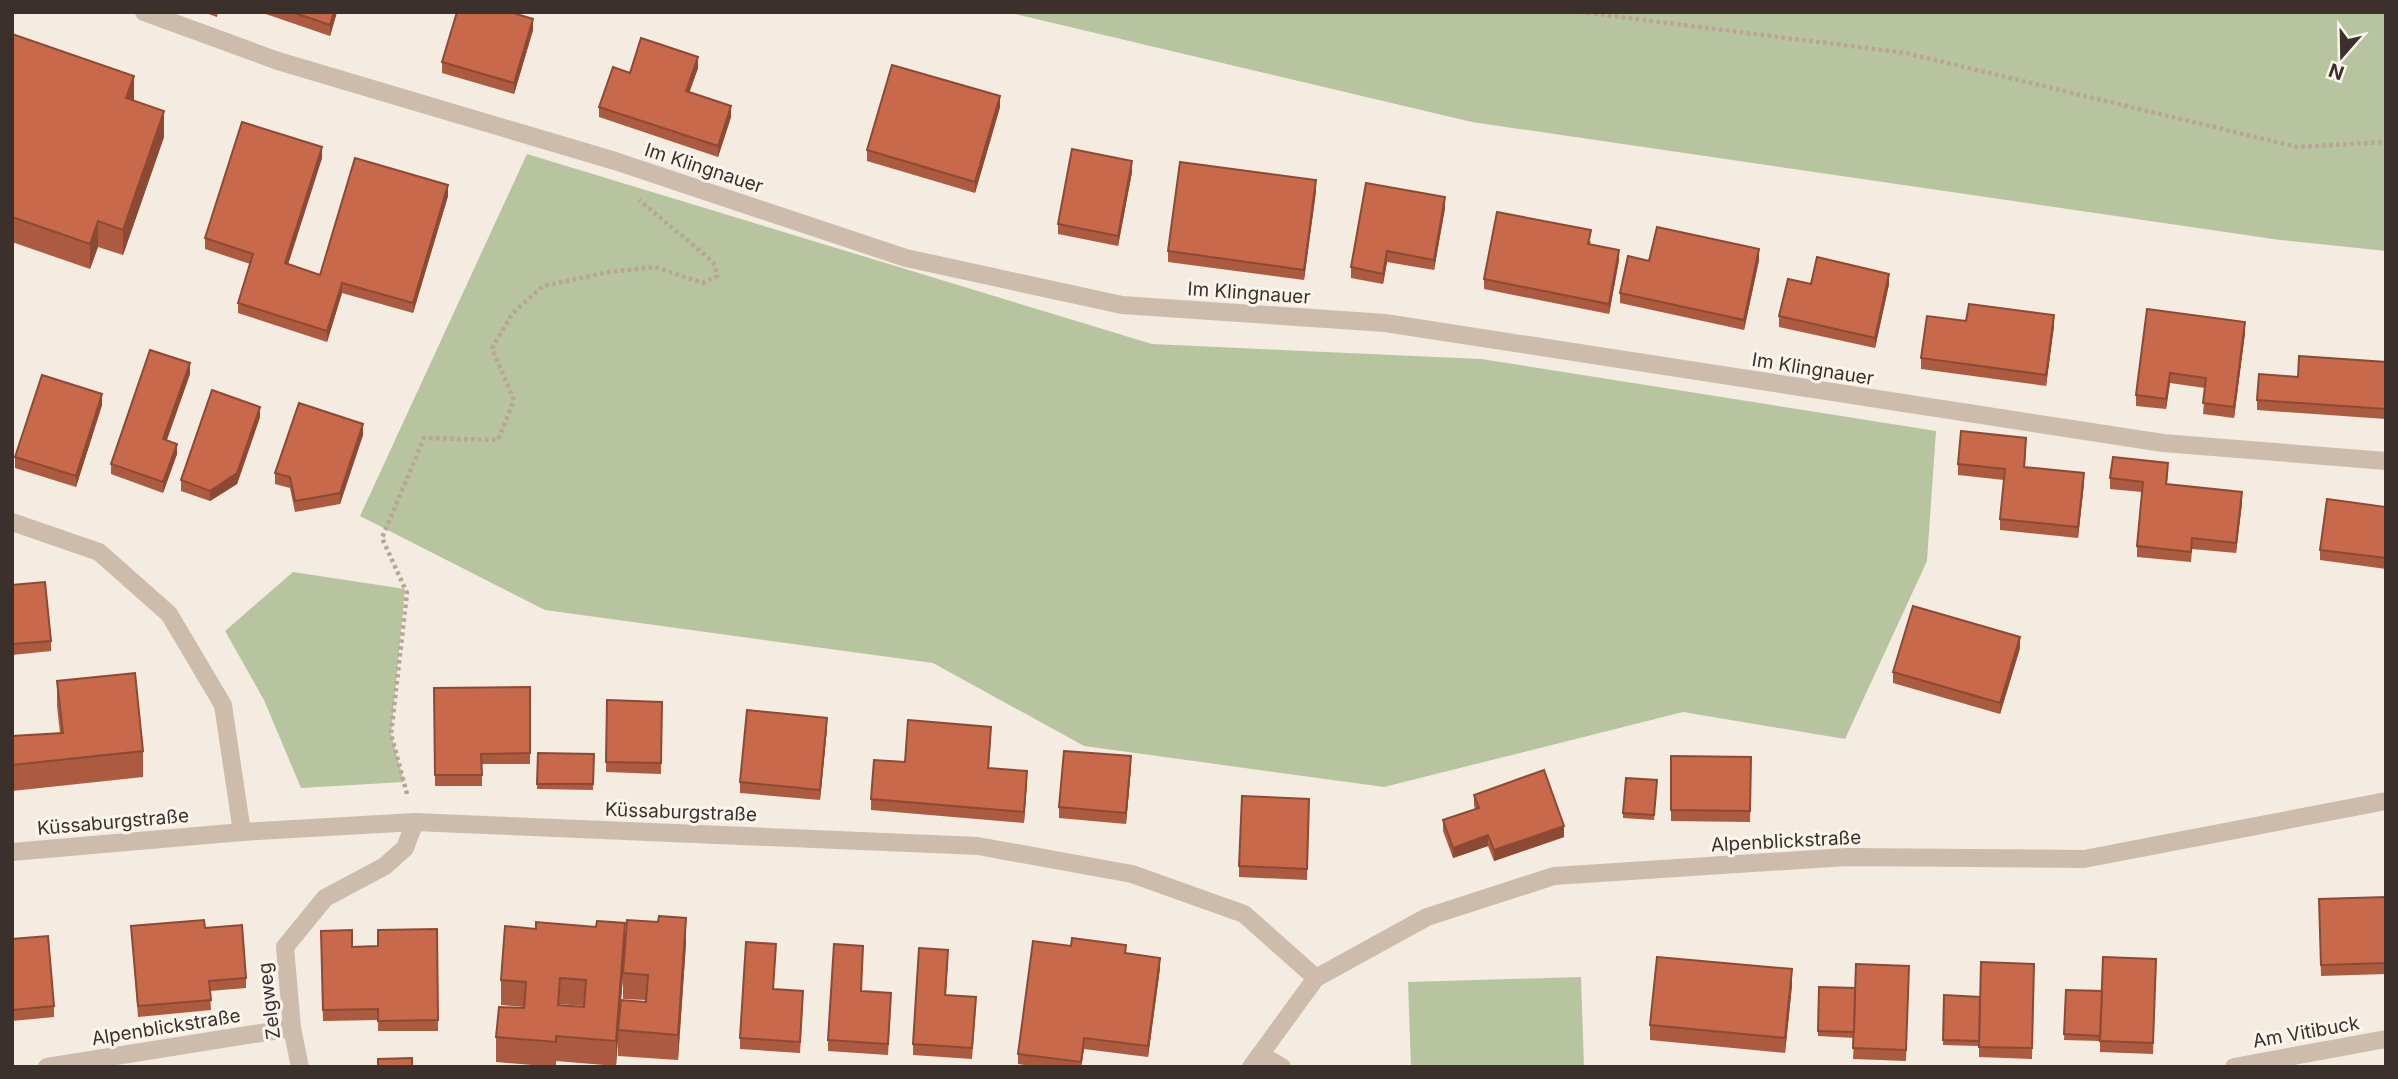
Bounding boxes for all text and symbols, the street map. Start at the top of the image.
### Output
north arrow [2307,21,2377,91]
text: N [2326,58,2347,85]
street label: Im Klingnauer [642,138,766,198]
street label: Im Klingnauer [1187,277,1311,309]
street label: Im Klingnauer [1750,348,1876,390]
street label: Küssaburgstraße [604,798,758,826]
street label: Küssaburgstraße [36,804,190,840]
street label: Alpenblickstraße [1710,826,1862,856]
street label: Zelgweg [253,961,285,1041]
street label: Alpenblickstraße [90,1004,242,1050]
street label: Am Vitibuck [2251,1011,2362,1053]

